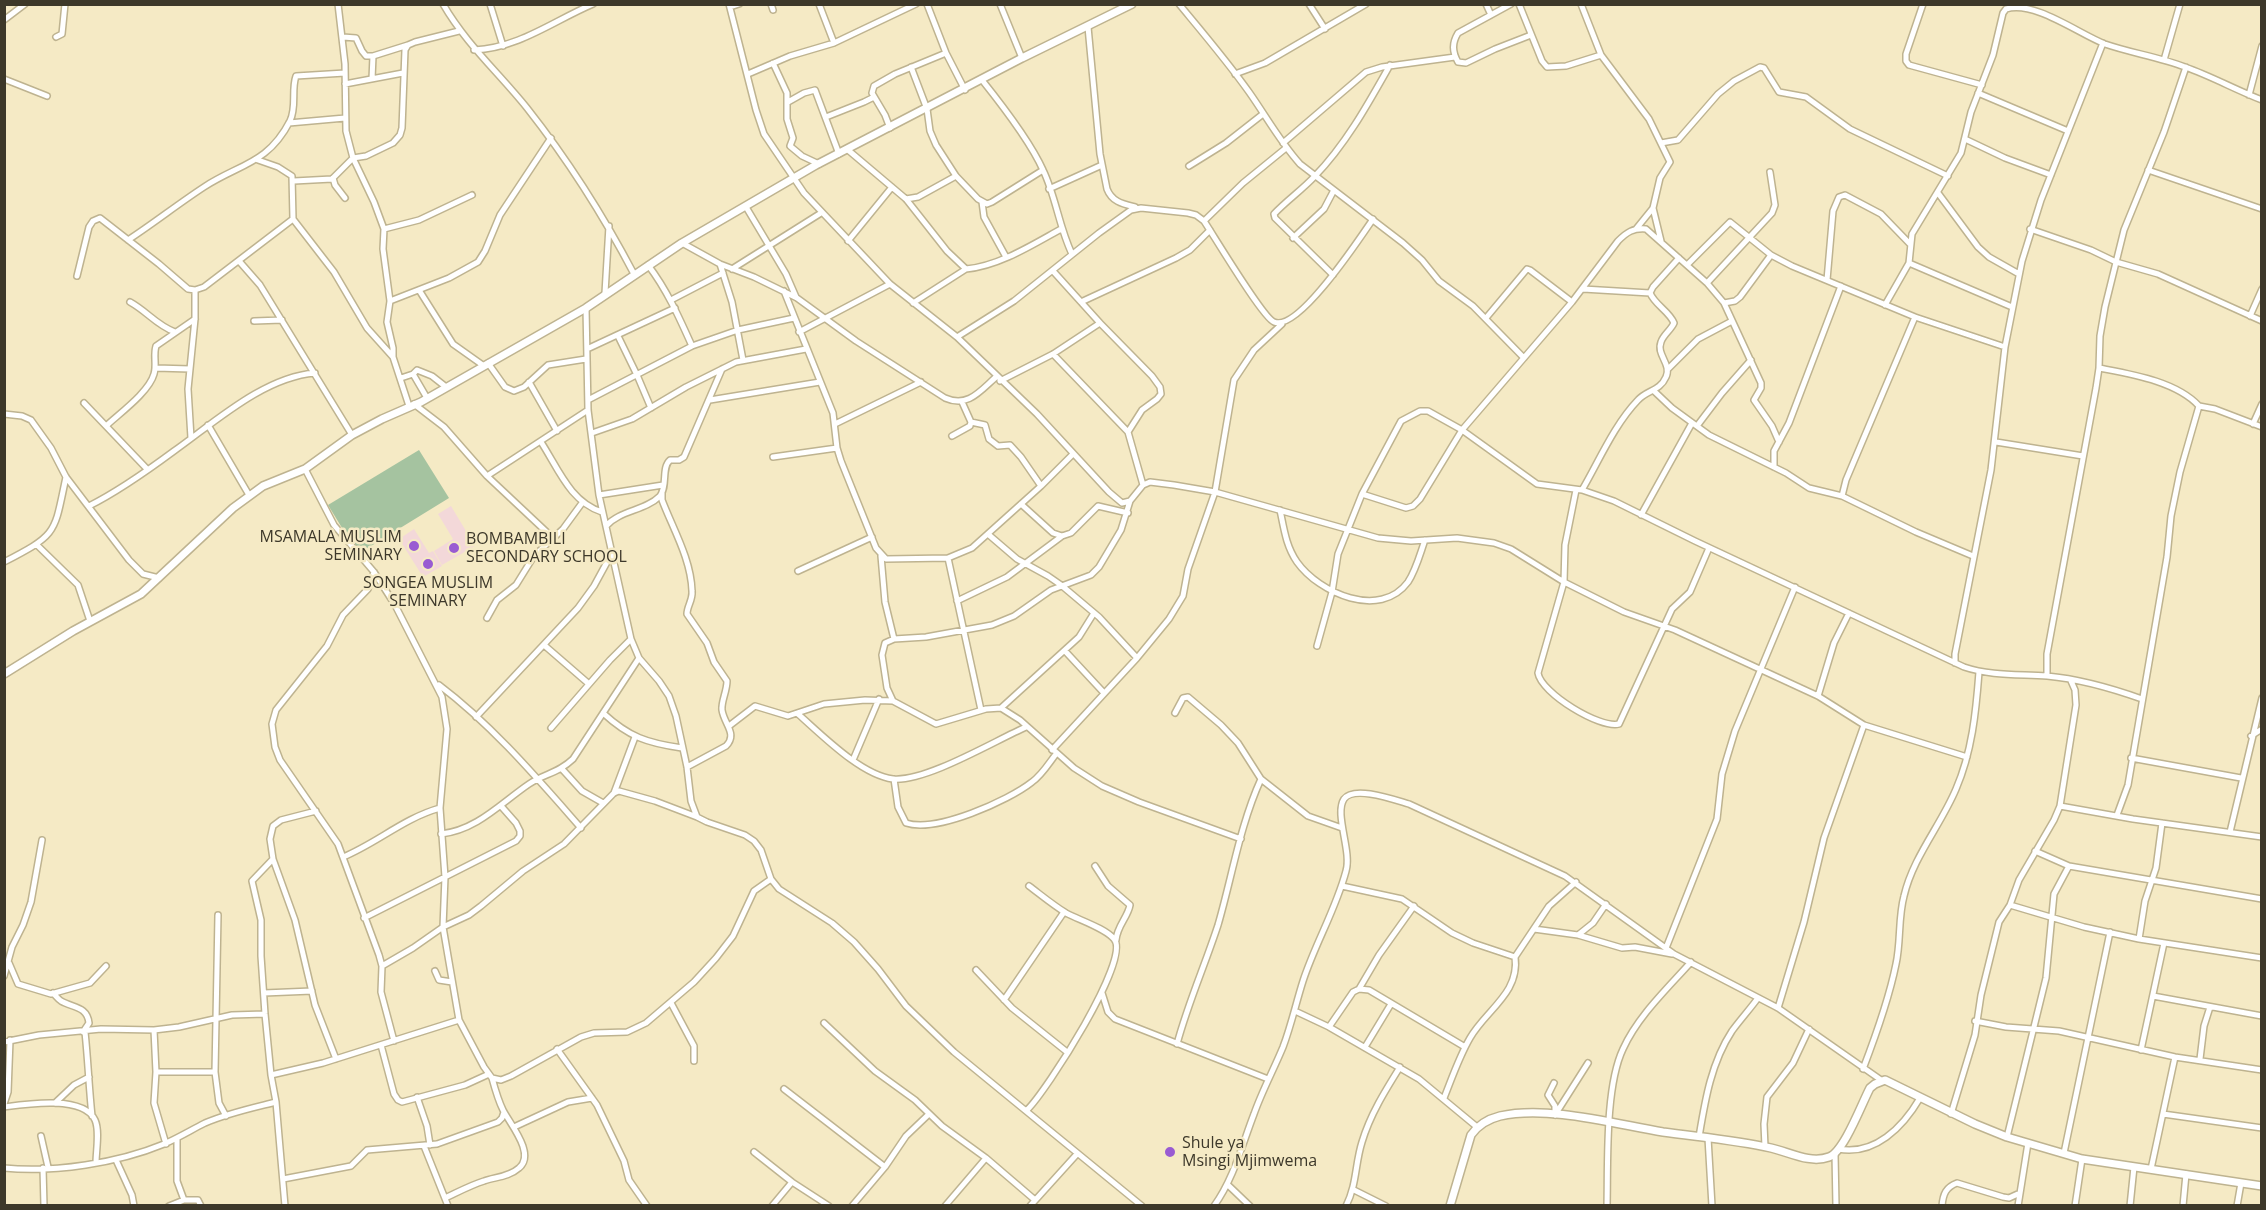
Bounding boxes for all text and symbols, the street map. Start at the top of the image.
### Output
place label: MSAMALA MUSLIM SEMINARY [260,527,402,565]
place label: BOMBAMBILI SECONDARY SCHOOL [466,529,627,567]
marker: MSAMALA MUSLIM SEMINARY [407,539,421,553]
marker: BOMBAMBILI SECONDARY SCHOOL [447,541,461,555]
marker: SONGEA MUSLIM SEMINARY [421,557,435,571]
place label: SONGEA MUSLIM SEMINARY [363,573,493,611]
place label: Shule ya Msingi Mjimwema [1182,1133,1317,1171]
marker: Shule ya Msingi Mjimwema [1163,1145,1177,1159]

